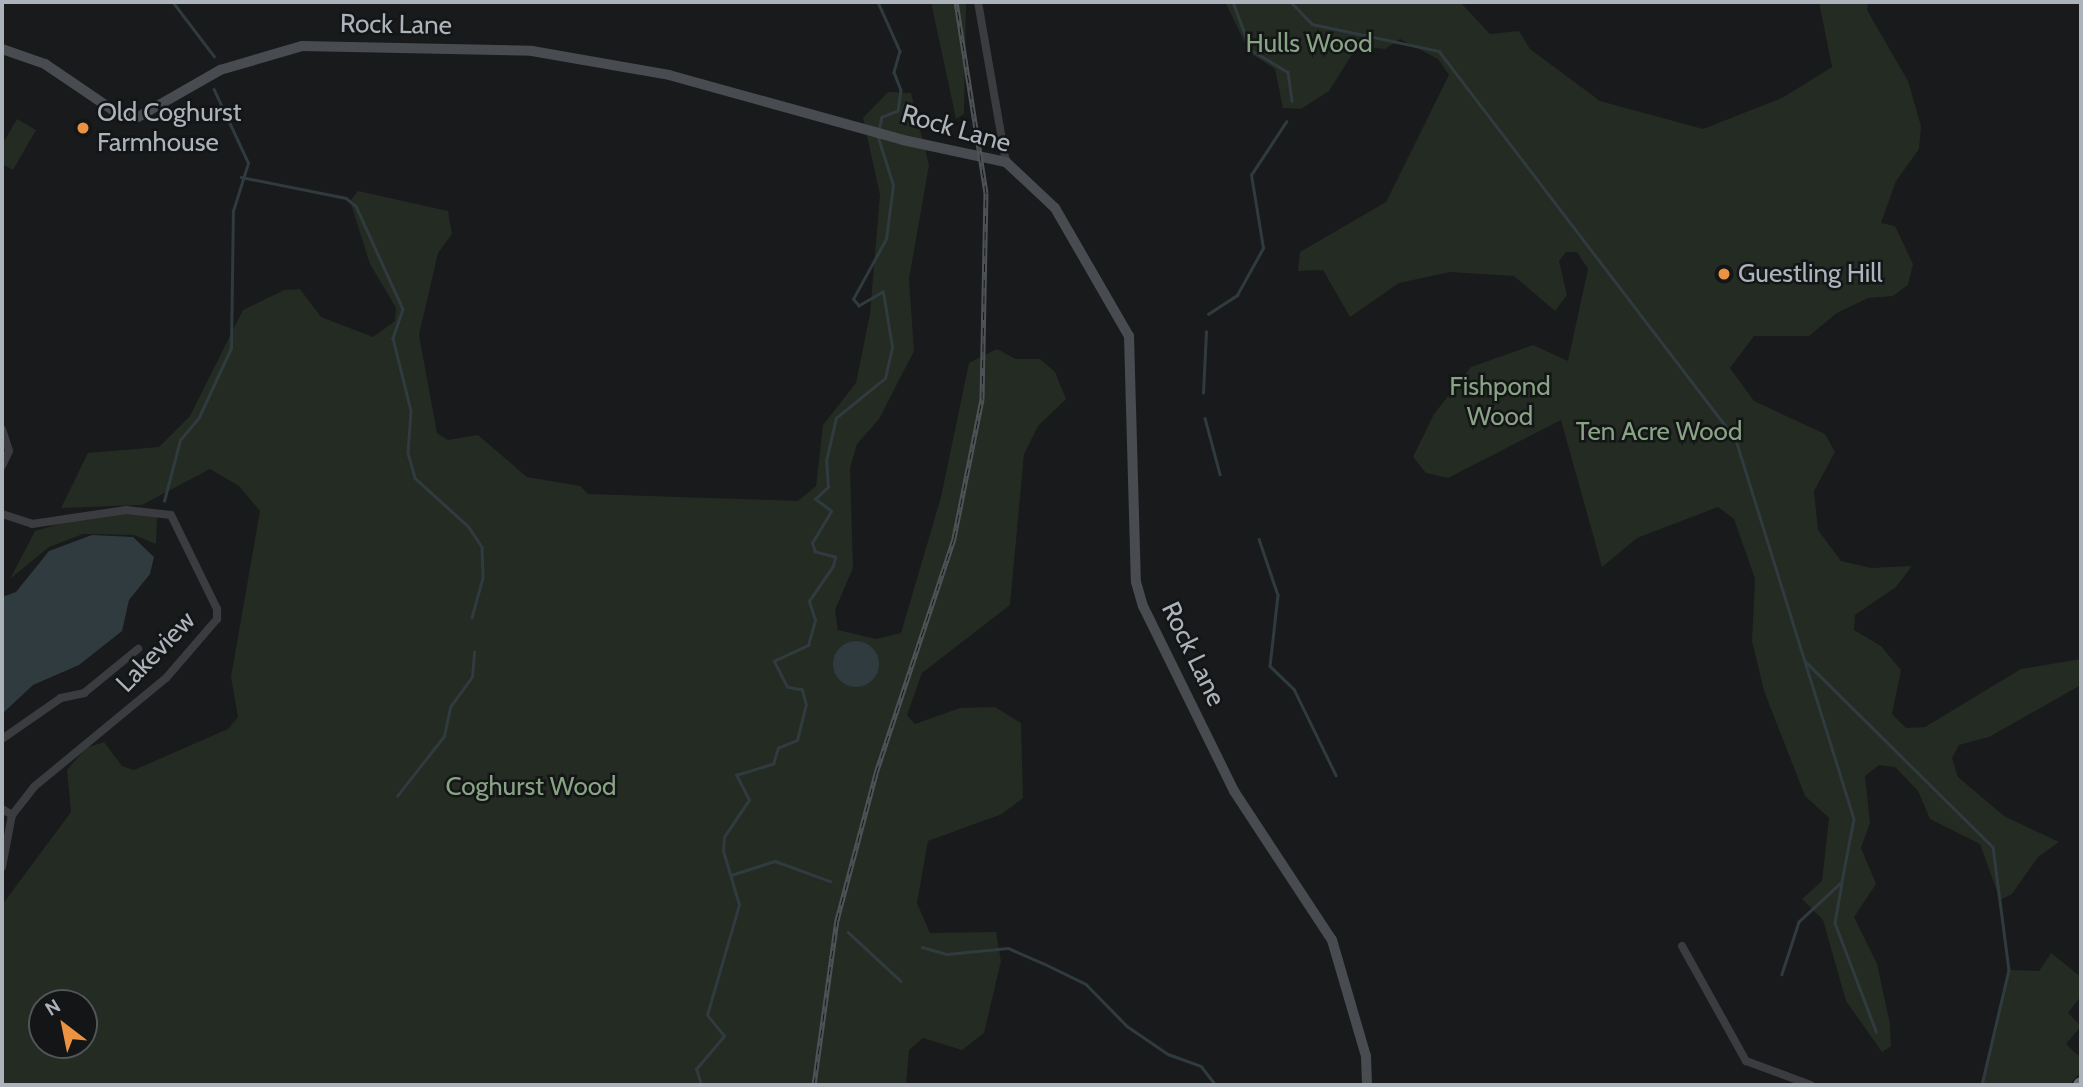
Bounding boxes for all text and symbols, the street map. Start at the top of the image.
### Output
street label: Rock Lane [340,8,452,42]
park label: Hulls Wood [1245,28,1373,60]
place label: Old Coghurst Farmhouse [97,97,242,158]
street label: Rock Lane [898,99,1014,159]
marker: Old Coghurst Farmhouse [75,120,91,136]
place label: Guestling Hill [1738,258,1883,290]
marker: Guestling Hill [1716,266,1732,282]
park label: Fishpond Wood [1449,371,1551,432]
park label: Ten Acre Wood [1576,416,1742,448]
street label: Rock Lane [1154,597,1232,711]
street label: Lakeview [110,605,202,699]
park label: Coghurst Wood [446,771,616,803]
north arrow [28,989,98,1059]
text: N [41,994,64,1021]

